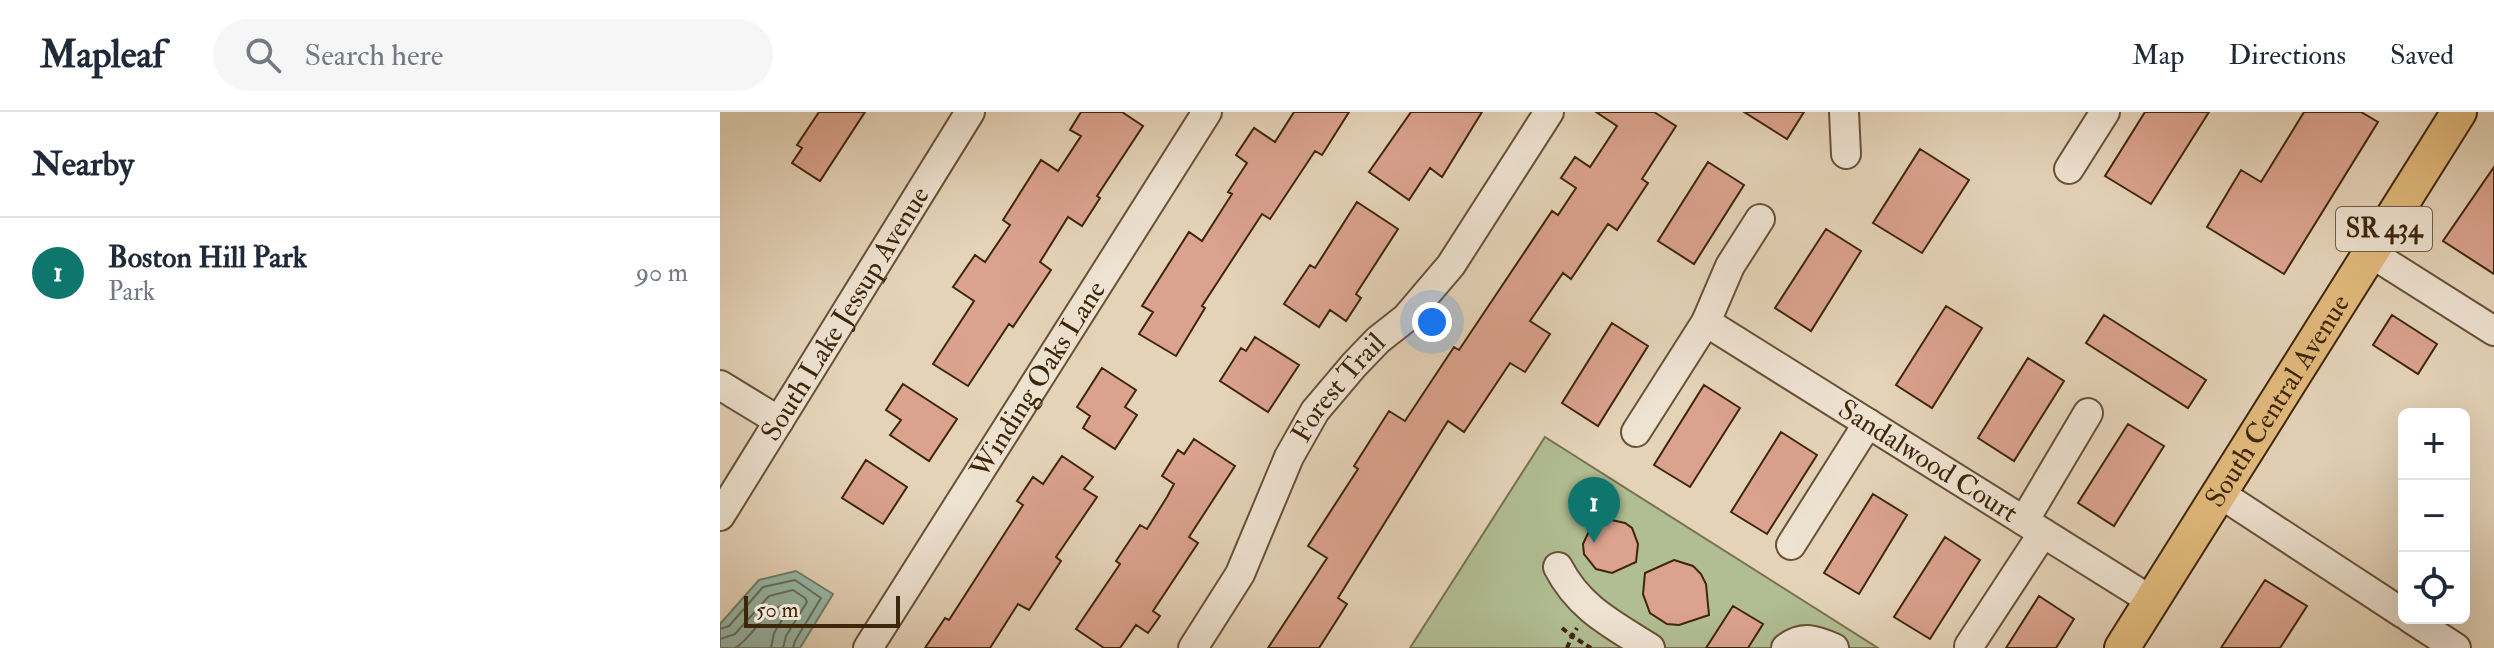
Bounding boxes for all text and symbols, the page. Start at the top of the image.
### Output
search box [213,19,773,91]
text: Mapleaf [40,31,165,79]
icon: search [241,33,285,77]
text: Search here [305,37,443,74]
text: Map [2132,38,2185,73]
text: Directions [2229,38,2346,73]
text: Saved [2390,38,2454,73]
text: Nearby [32,143,134,186]
street label: South Lake Jessup Avenue [753,180,937,447]
road number: SR 434 [2336,207,2432,251]
text: Boston Hill Park [108,239,307,276]
text: 1 [53,257,63,289]
text: 90 m [636,257,688,289]
street label: Winding Oaks Lane [962,274,1114,485]
text: Park [108,276,155,308]
street label: South Central Avenue [2197,288,2358,514]
your location [1412,302,1452,342]
street label: Forest Trail [1284,325,1393,448]
street label: Sandalwood Court [1832,392,2025,530]
map controls [2398,408,2470,624]
button: + [2398,408,2470,480]
pin: 1 [1568,477,1620,543]
button: − [2398,480,2470,552]
button: locate [2398,552,2470,624]
scale bar [744,592,900,628]
text: 50 m [756,596,798,624]

